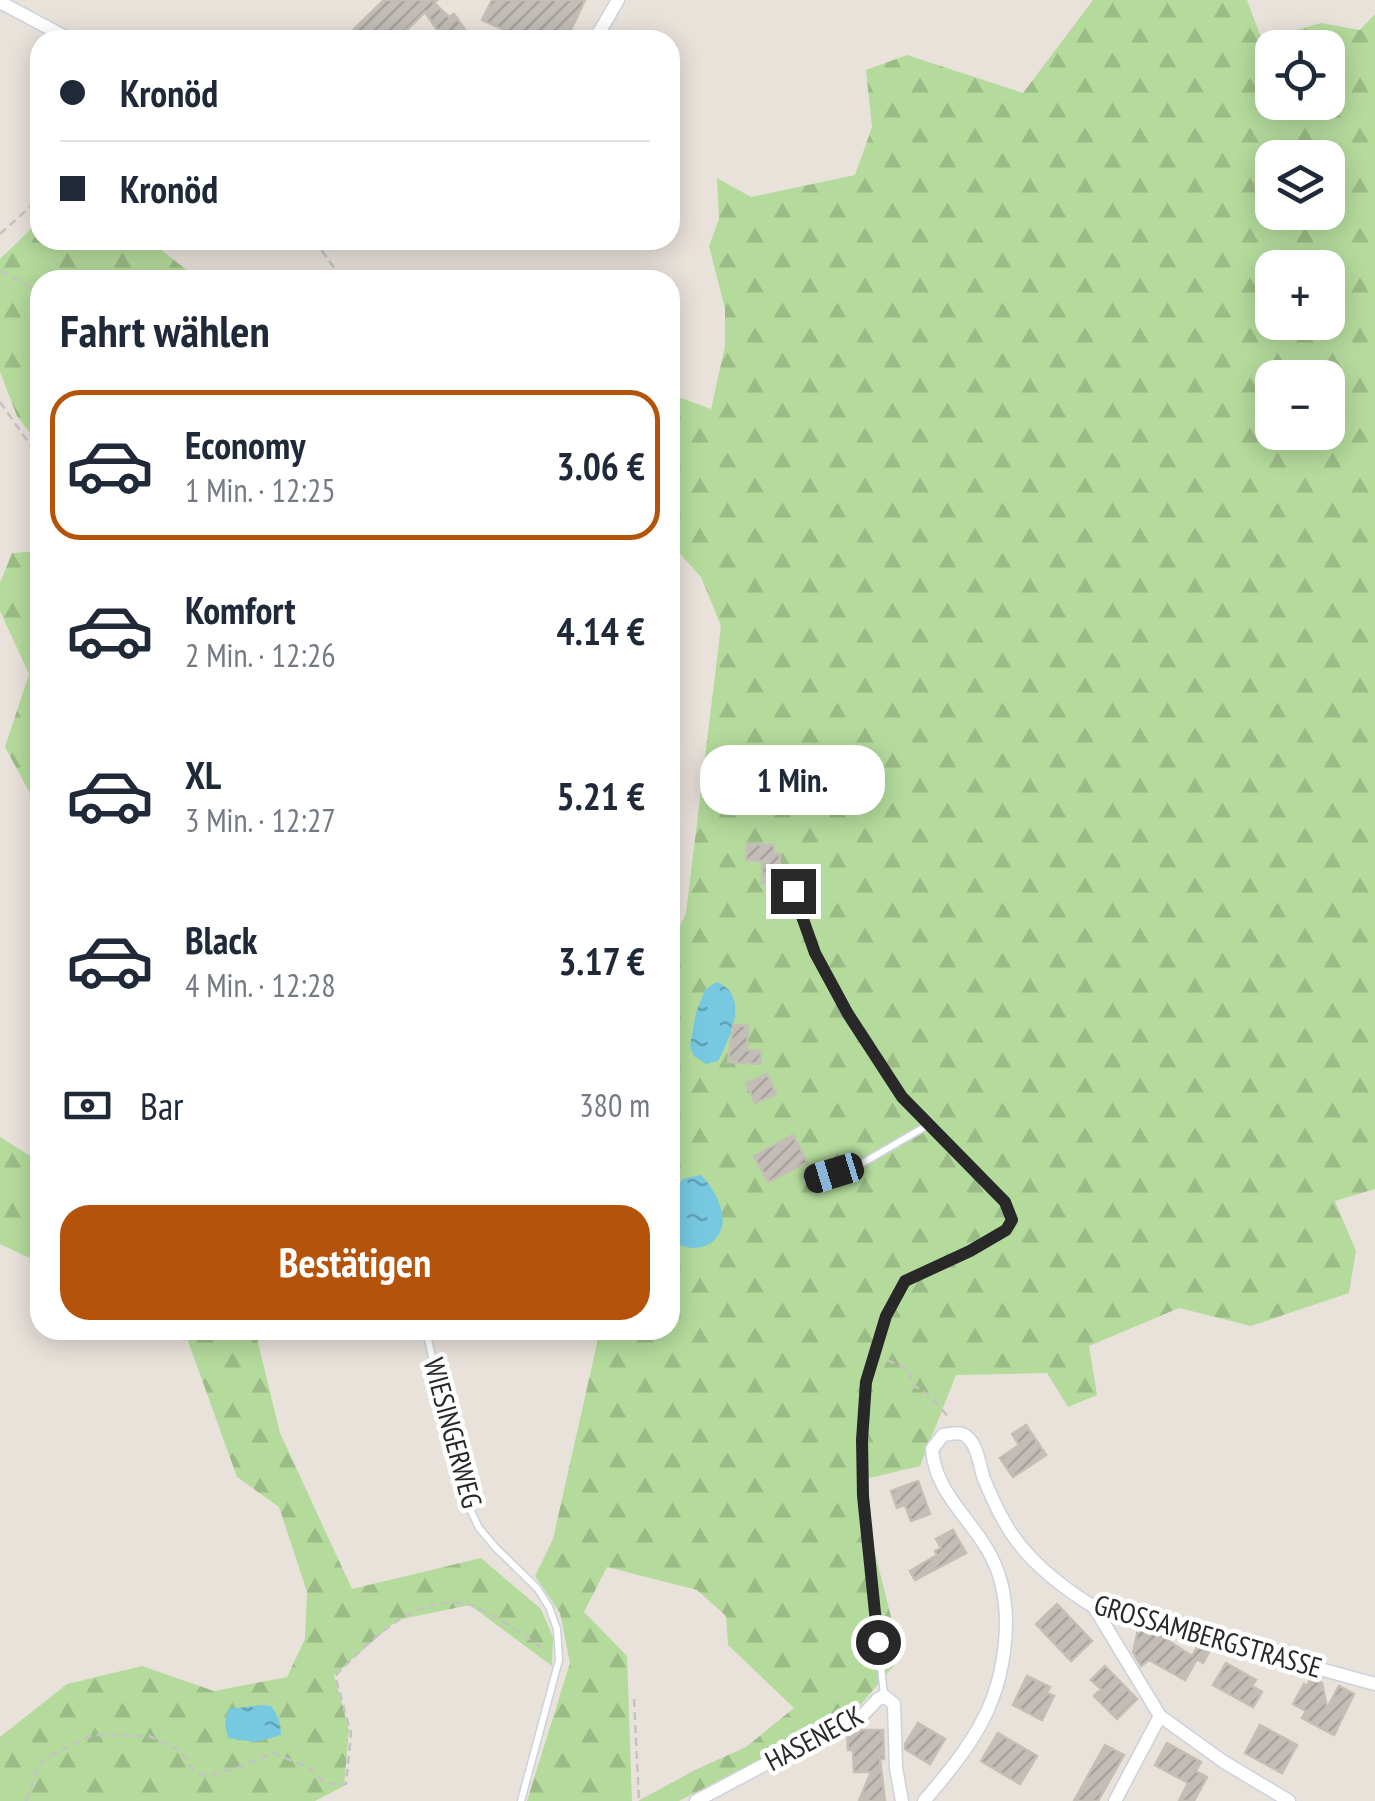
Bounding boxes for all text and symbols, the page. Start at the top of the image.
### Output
map controls [1255,30,1345,450]
button: locate [1255,30,1345,120]
text: Kronöd [120,68,218,117]
button: layers [1255,140,1345,230]
text: Kronöd [120,164,218,213]
button: + [1255,250,1345,340]
text: Fahrt wählen [60,301,270,359]
button: − [1255,360,1345,450]
icon: car [65,420,155,510]
text: Economy [185,420,305,469]
text: 3.06 € [556,441,645,490]
text: 1 Min. · 12:25 [185,469,336,511]
icon: car [65,585,155,675]
text: Komfort [185,585,296,634]
text: 4.14 € [556,606,645,655]
text: 2 Min. · 12:26 [185,634,336,676]
callout: 1 Min. [700,746,886,816]
icon: car [65,750,155,840]
text: XL [185,750,221,799]
text: 1 Min. [757,759,828,801]
text: 5.21 € [556,771,645,820]
text: 3 Min. · 12:27 [185,799,336,841]
route end [771,869,816,914]
icon: car [65,915,155,1005]
text: Black [185,915,258,964]
text: 3.17 € [558,936,645,985]
text: 4 Min. · 12:28 [185,964,336,1006]
icon: cash [60,1078,115,1133]
text: Bar [140,1081,184,1130]
text: 380 m [579,1084,650,1126]
car [801,1150,867,1196]
button: Bestätigen [60,1205,650,1320]
street label: WIESINGERWEG [416,1354,491,1512]
street label: GROSSAMBERGSTRASSE [1090,1585,1326,1686]
route start [856,1620,901,1665]
street label: HASENECK [758,1696,869,1779]

